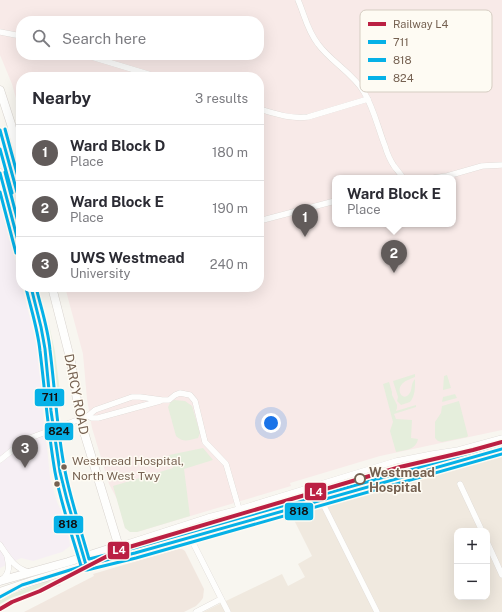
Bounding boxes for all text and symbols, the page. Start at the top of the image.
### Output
legend [360,10,492,92]
search box [16,16,264,60]
text: Railway L4 [393,18,449,30]
icon: search [30,27,52,49]
text: Search here [62,30,146,47]
text: 711 [393,36,409,48]
text: 818 [393,54,412,66]
text: 824 [393,72,414,84]
text: Nearby [32,88,91,108]
text: 3 results [195,91,248,106]
text: Ward Block D [70,137,165,154]
text: 1 [42,145,48,160]
text: 180 m [212,145,248,160]
text: Place [70,154,104,169]
popup [332,175,456,227]
text: Ward Block E [347,185,441,202]
text: Ward Block E [70,193,164,210]
text: 2 [41,201,49,216]
text: 190 m [212,201,248,216]
text: Place [347,202,381,217]
pin: 1 [292,204,318,237]
text: Place [70,210,104,225]
pin: 2 [381,240,407,273]
text: UWS Westmead [70,249,185,266]
text: 3 [41,257,49,272]
text: 240 m [210,257,248,272]
text: University [70,266,130,281]
street label: DARCY ROAD [61,352,92,436]
line badge: 711 [34,388,65,407]
text: 711 [42,391,58,403]
your location [261,413,281,433]
line badge: 824 [44,422,74,441]
text: 824 [48,425,70,437]
pin: 3 [12,435,38,468]
place label: Westmead Hospital, North West Twy [72,454,184,483]
marker: Westmead Hospital, North West Twy [59,462,69,472]
place label: Westmead Hospital [369,465,435,495]
marker: Westmead Hospital [354,473,366,485]
unlabelled marker [52,479,62,489]
line badge: L4 [304,482,327,501]
text: L4 [309,486,323,498]
line badge: 818 [284,502,314,521]
text: 818 [289,505,309,517]
line badge: 818 [53,515,84,534]
text: 818 [58,518,78,530]
map controls [454,528,490,600]
button: + [454,528,490,564]
line badge: L4 [107,541,130,560]
text: L4 [112,544,126,556]
button: − [454,564,490,600]

